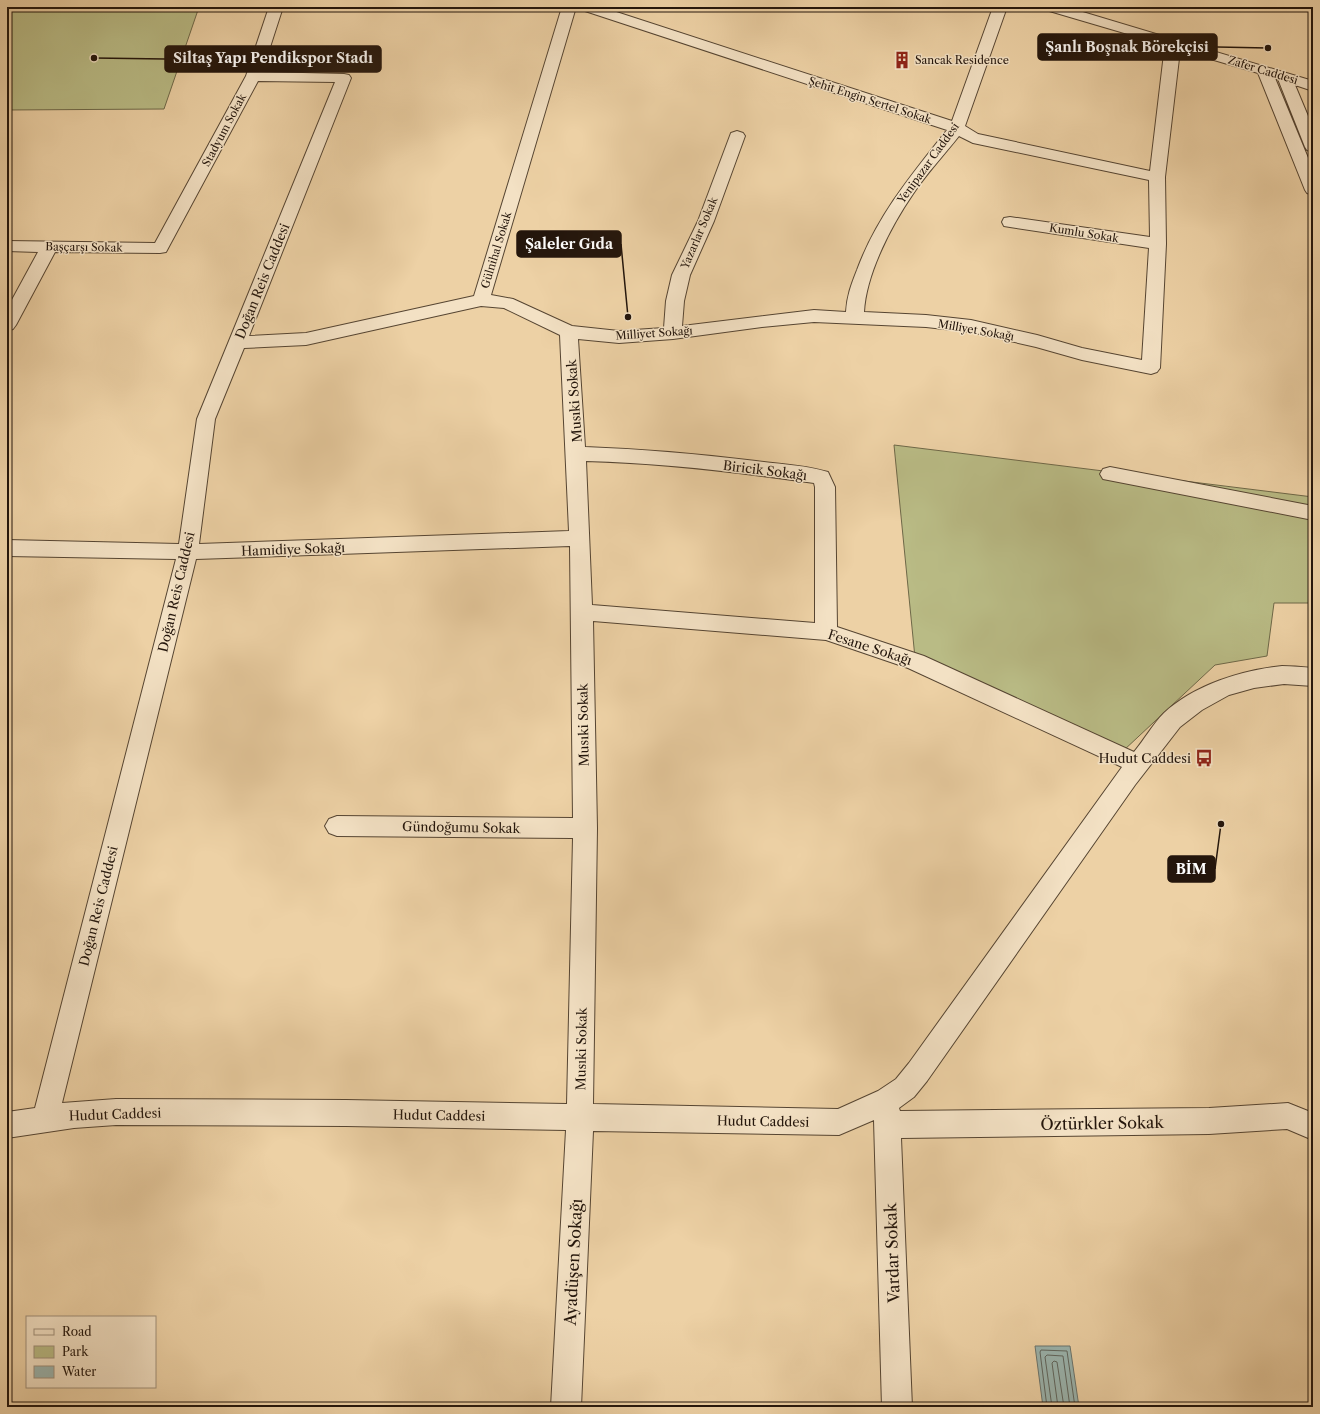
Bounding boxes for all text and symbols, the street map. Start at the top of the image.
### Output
callout: Şanlı Boşnak Börekçisi [1038,34,1217,60]
text: Şanlı Boşnak Börekçisi [1045,38,1209,56]
callout: Siltaş Yapı Pendikspor Stadı [165,46,381,72]
text: Siltaş Yapı Pendikspor Stadı [173,49,373,67]
building icon: Sancak Residence [892,50,912,70]
place label: Sancak Residence [915,53,1009,67]
street label: Zafer Caddesi [1226,53,1300,87]
street label: Şehit Engin Sertel Sokak [807,73,934,127]
street label: Stadyum Sokak [199,91,249,169]
street label: Yenipazar Caddesi [893,119,962,207]
street label: Yazarlar Sokak [677,194,721,272]
street label: Gülnihal Sokak [478,209,515,290]
street label: Doğan Reis Caddesi [232,221,292,341]
street label: Kumlu Sokak [1048,221,1120,246]
callout: Şaleler Gıda [517,231,621,257]
text: Şaleler Gıda [525,235,614,253]
street label: Başçarşı Sokak [45,239,123,255]
street label: Milliyet Sokağı [937,316,1016,344]
street label: Milliyet Sokağı [615,323,694,343]
street label: Musıki Sokak [563,359,585,443]
street label: Biricik Sokağı [722,457,808,483]
street label: Doğan Reis Caddesi [154,530,198,654]
street label: Hamidiye Sokağı [241,539,345,559]
street label: Fesane Sokağı [826,626,914,668]
street label: Musıki Sokak [574,683,592,767]
bus stop icon: Hudut Caddesi [1194,748,1214,768]
place label: Hudut Caddesi [1098,750,1191,766]
street label: Gündoğumu Sokak [402,818,521,836]
street label: Doğan Reis Caddesi [75,844,121,968]
callout: BİM [1168,856,1215,882]
text: BİM [1175,860,1207,878]
street label: Musıki Sokak [572,1007,590,1091]
street label: Hudut Caddesi [68,1104,162,1124]
street label: Hudut Caddesi [393,1106,485,1124]
street label: Hudut Caddesi [717,1112,809,1130]
street label: Öztürkler Sokak [1040,1112,1165,1134]
street label: Ayadüşen Sokağı [560,1198,586,1327]
street label: Vardar Sokak [880,1202,904,1304]
legend [26,1316,156,1388]
text: Road [62,1324,92,1339]
text: Park [62,1344,89,1359]
text: Water [61,1364,96,1379]

